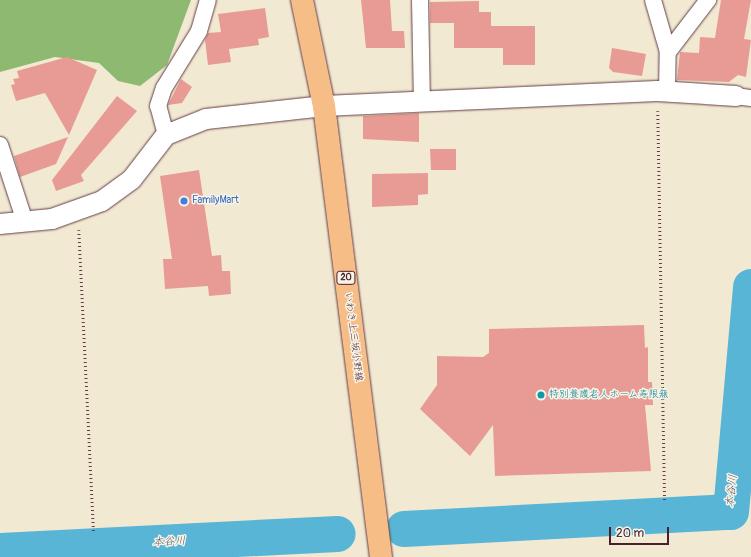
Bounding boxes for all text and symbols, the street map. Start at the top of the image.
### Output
place label: FamilyMart [192,195,239,207]
marker: FamilyMart [179,196,189,206]
road number: 20 [336,271,356,285]
street label: いわき上三坂小野線 [342,292,364,382]
place label: 特別養護老人ホーム寿限無 [549,389,669,401]
marker: 特別養護老人ホーム寿限無 [536,390,546,400]
water label: 本谷川 [724,474,740,508]
scale bar [611,519,671,545]
text: 20 m [616,526,644,541]
water label: 本谷川 [152,535,186,549]

